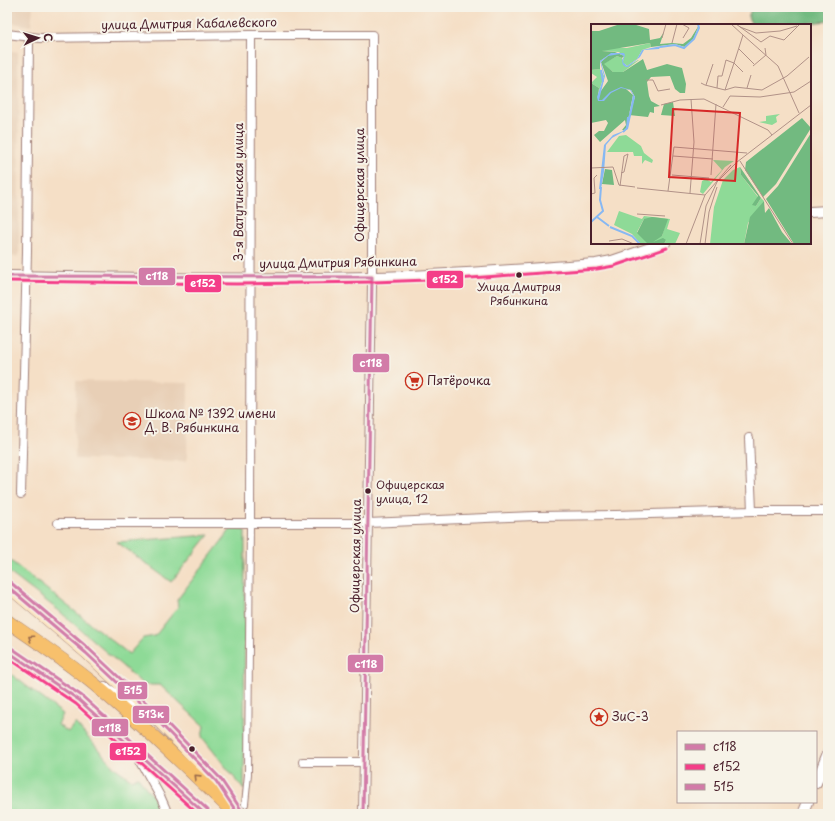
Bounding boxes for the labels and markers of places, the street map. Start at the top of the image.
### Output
marker: Улица Дмитрия Рябинкина [514,270,524,280]
place label: Улица Дмитрия Рябинкина [477,278,561,309]
supermarket icon: Пятёрочка [404,371,424,391]
place label: Пятёрочка [427,371,491,389]
place label: Школа № 1392 имени Д. В. Рябинкина [144,404,276,436]
school or university icon: Школа № 1392 имени Д. В. Рябинкина [122,411,142,431]
place label: Офицерская улица, 12 [376,476,445,507]
marker: Офицерская улица, 12 [363,486,373,496]
place icon: ЗиС-3 [589,707,609,727]
place label: ЗиС-3 [612,707,649,725]
unlabelled marker [187,744,197,754]

